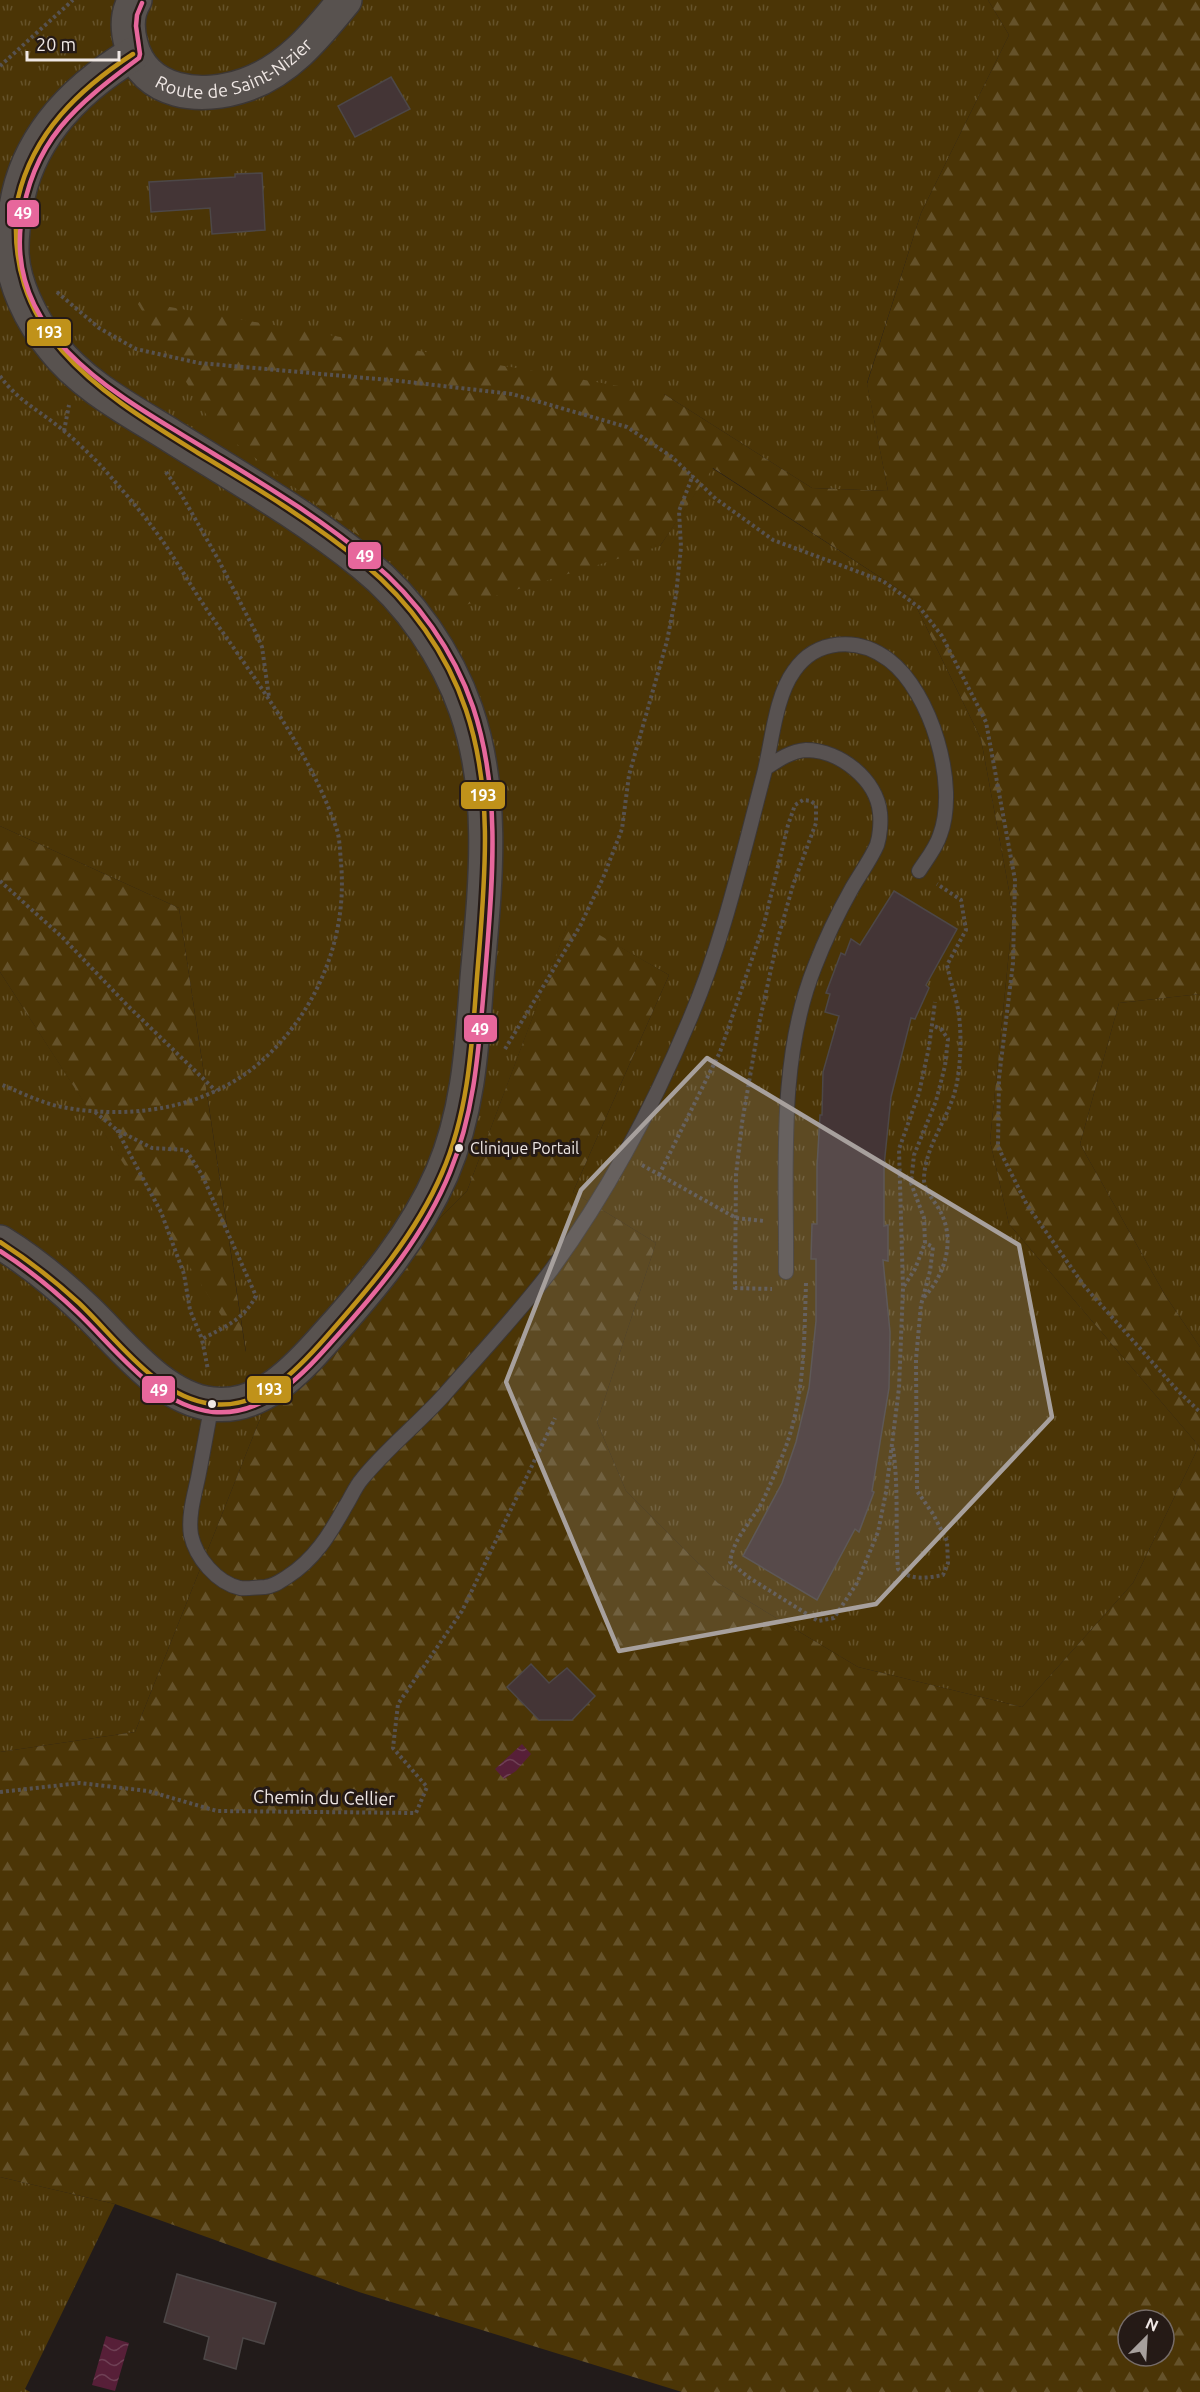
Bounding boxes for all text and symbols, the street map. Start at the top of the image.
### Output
scale bar [27,24,118,62]
text: 20 m [36,34,76,54]
street label: Route de Saint-Nizier [152,34,316,102]
line badge: 49 [6,199,40,228]
text: 49 [14,204,32,222]
line badge: 193 [26,318,72,347]
text: 193 [35,323,63,341]
line badge: 49 [347,541,382,570]
text: 49 [356,547,374,565]
line badge: 193 [460,781,506,810]
text: 193 [469,786,497,804]
line badge: 49 [463,1014,498,1043]
text: 49 [471,1020,489,1038]
place label: Clinique Portail [470,1139,579,1157]
marker: Clinique Portail [453,1142,465,1154]
line badge: 49 [141,1375,176,1404]
line badge: 193 [246,1375,292,1404]
text: 193 [255,1380,283,1398]
text: 49 [150,1381,168,1399]
unlabelled marker [206,1398,218,1410]
street label: Chemin du Cellier [253,1786,395,1808]
north arrow [1116,2308,1176,2368]
text: N [1143,2314,1161,2335]

